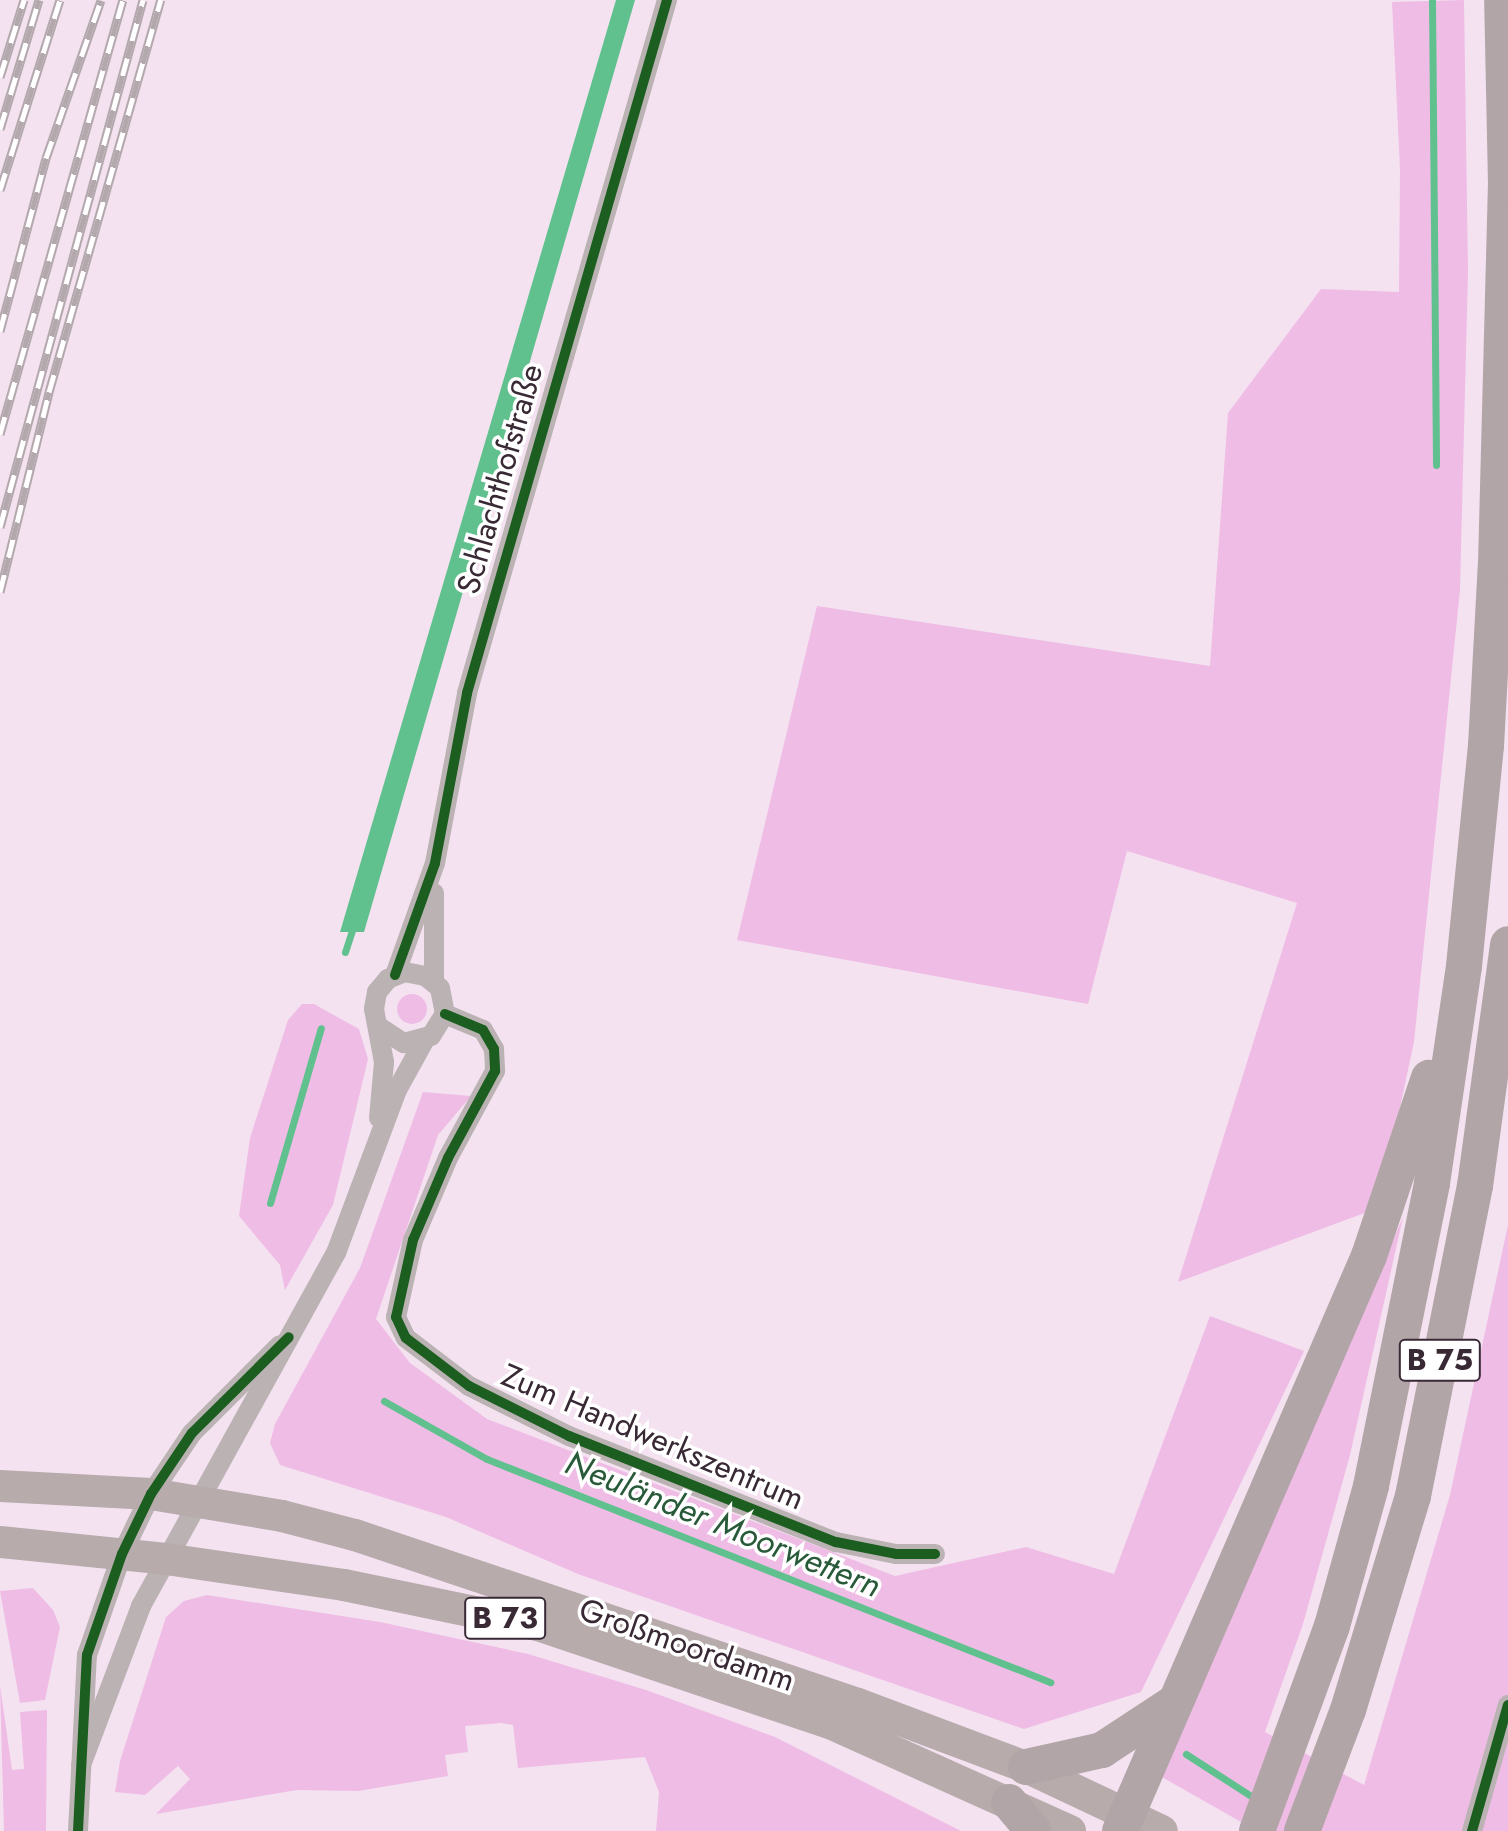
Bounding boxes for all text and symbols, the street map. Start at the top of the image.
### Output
street label: Schlachthofstraße [449,360,551,598]
road number: B 75 [1398,1334,1482,1386]
street label: Zum Handwerkszentrum [496,1356,810,1518]
water label: Neuländer Moorwettern [559,1442,887,1606]
street label: Großmoordamm [574,1590,800,1700]
road number: B 73 [463,1592,547,1644]

